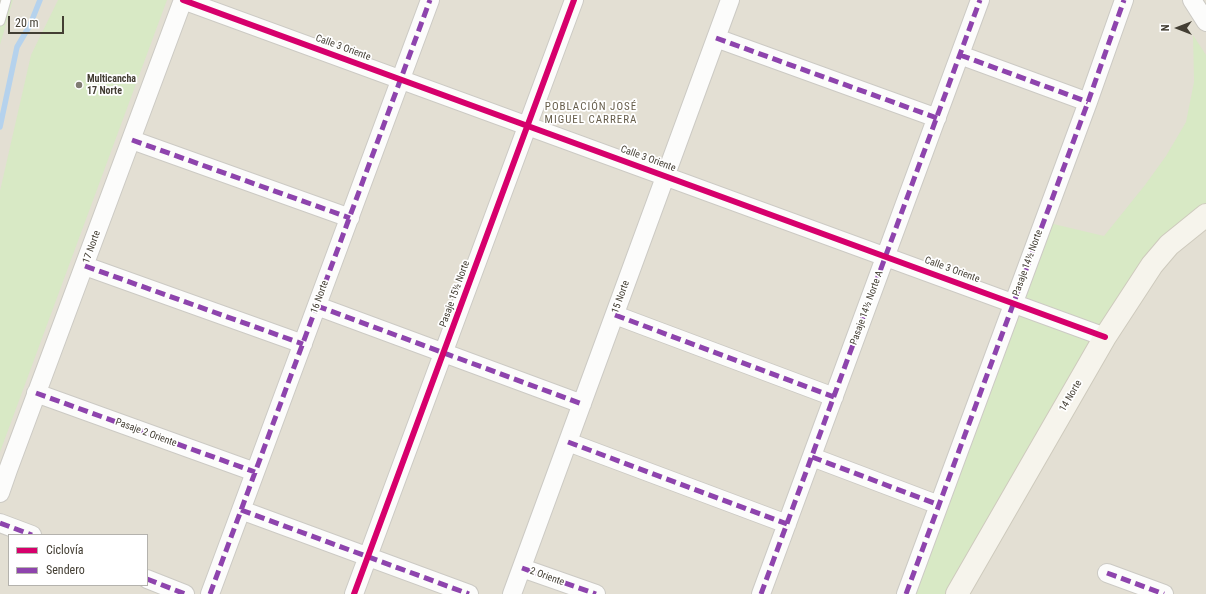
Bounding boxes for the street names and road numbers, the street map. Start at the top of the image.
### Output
street label: Calle 3 Oriente [314,32,372,64]
street label: Calle 3 Oriente [619,143,677,175]
street label: Pasaje 14½ Norte [1010,228,1046,298]
street label: 17 Norte [80,229,104,265]
street label: Calle 3 Oriente [923,254,981,286]
street label: Pasaje 15½ Norte [437,259,473,329]
street label: Pasaje 14½ Norte A [848,269,886,347]
street label: 16 Norte [308,279,332,315]
street label: 15 Norte [609,279,633,315]
street label: 14 Norte [1057,378,1085,414]
street label: Pasaje 2 Oriente [114,416,178,450]
street label: 2 Oriente [528,565,566,589]

